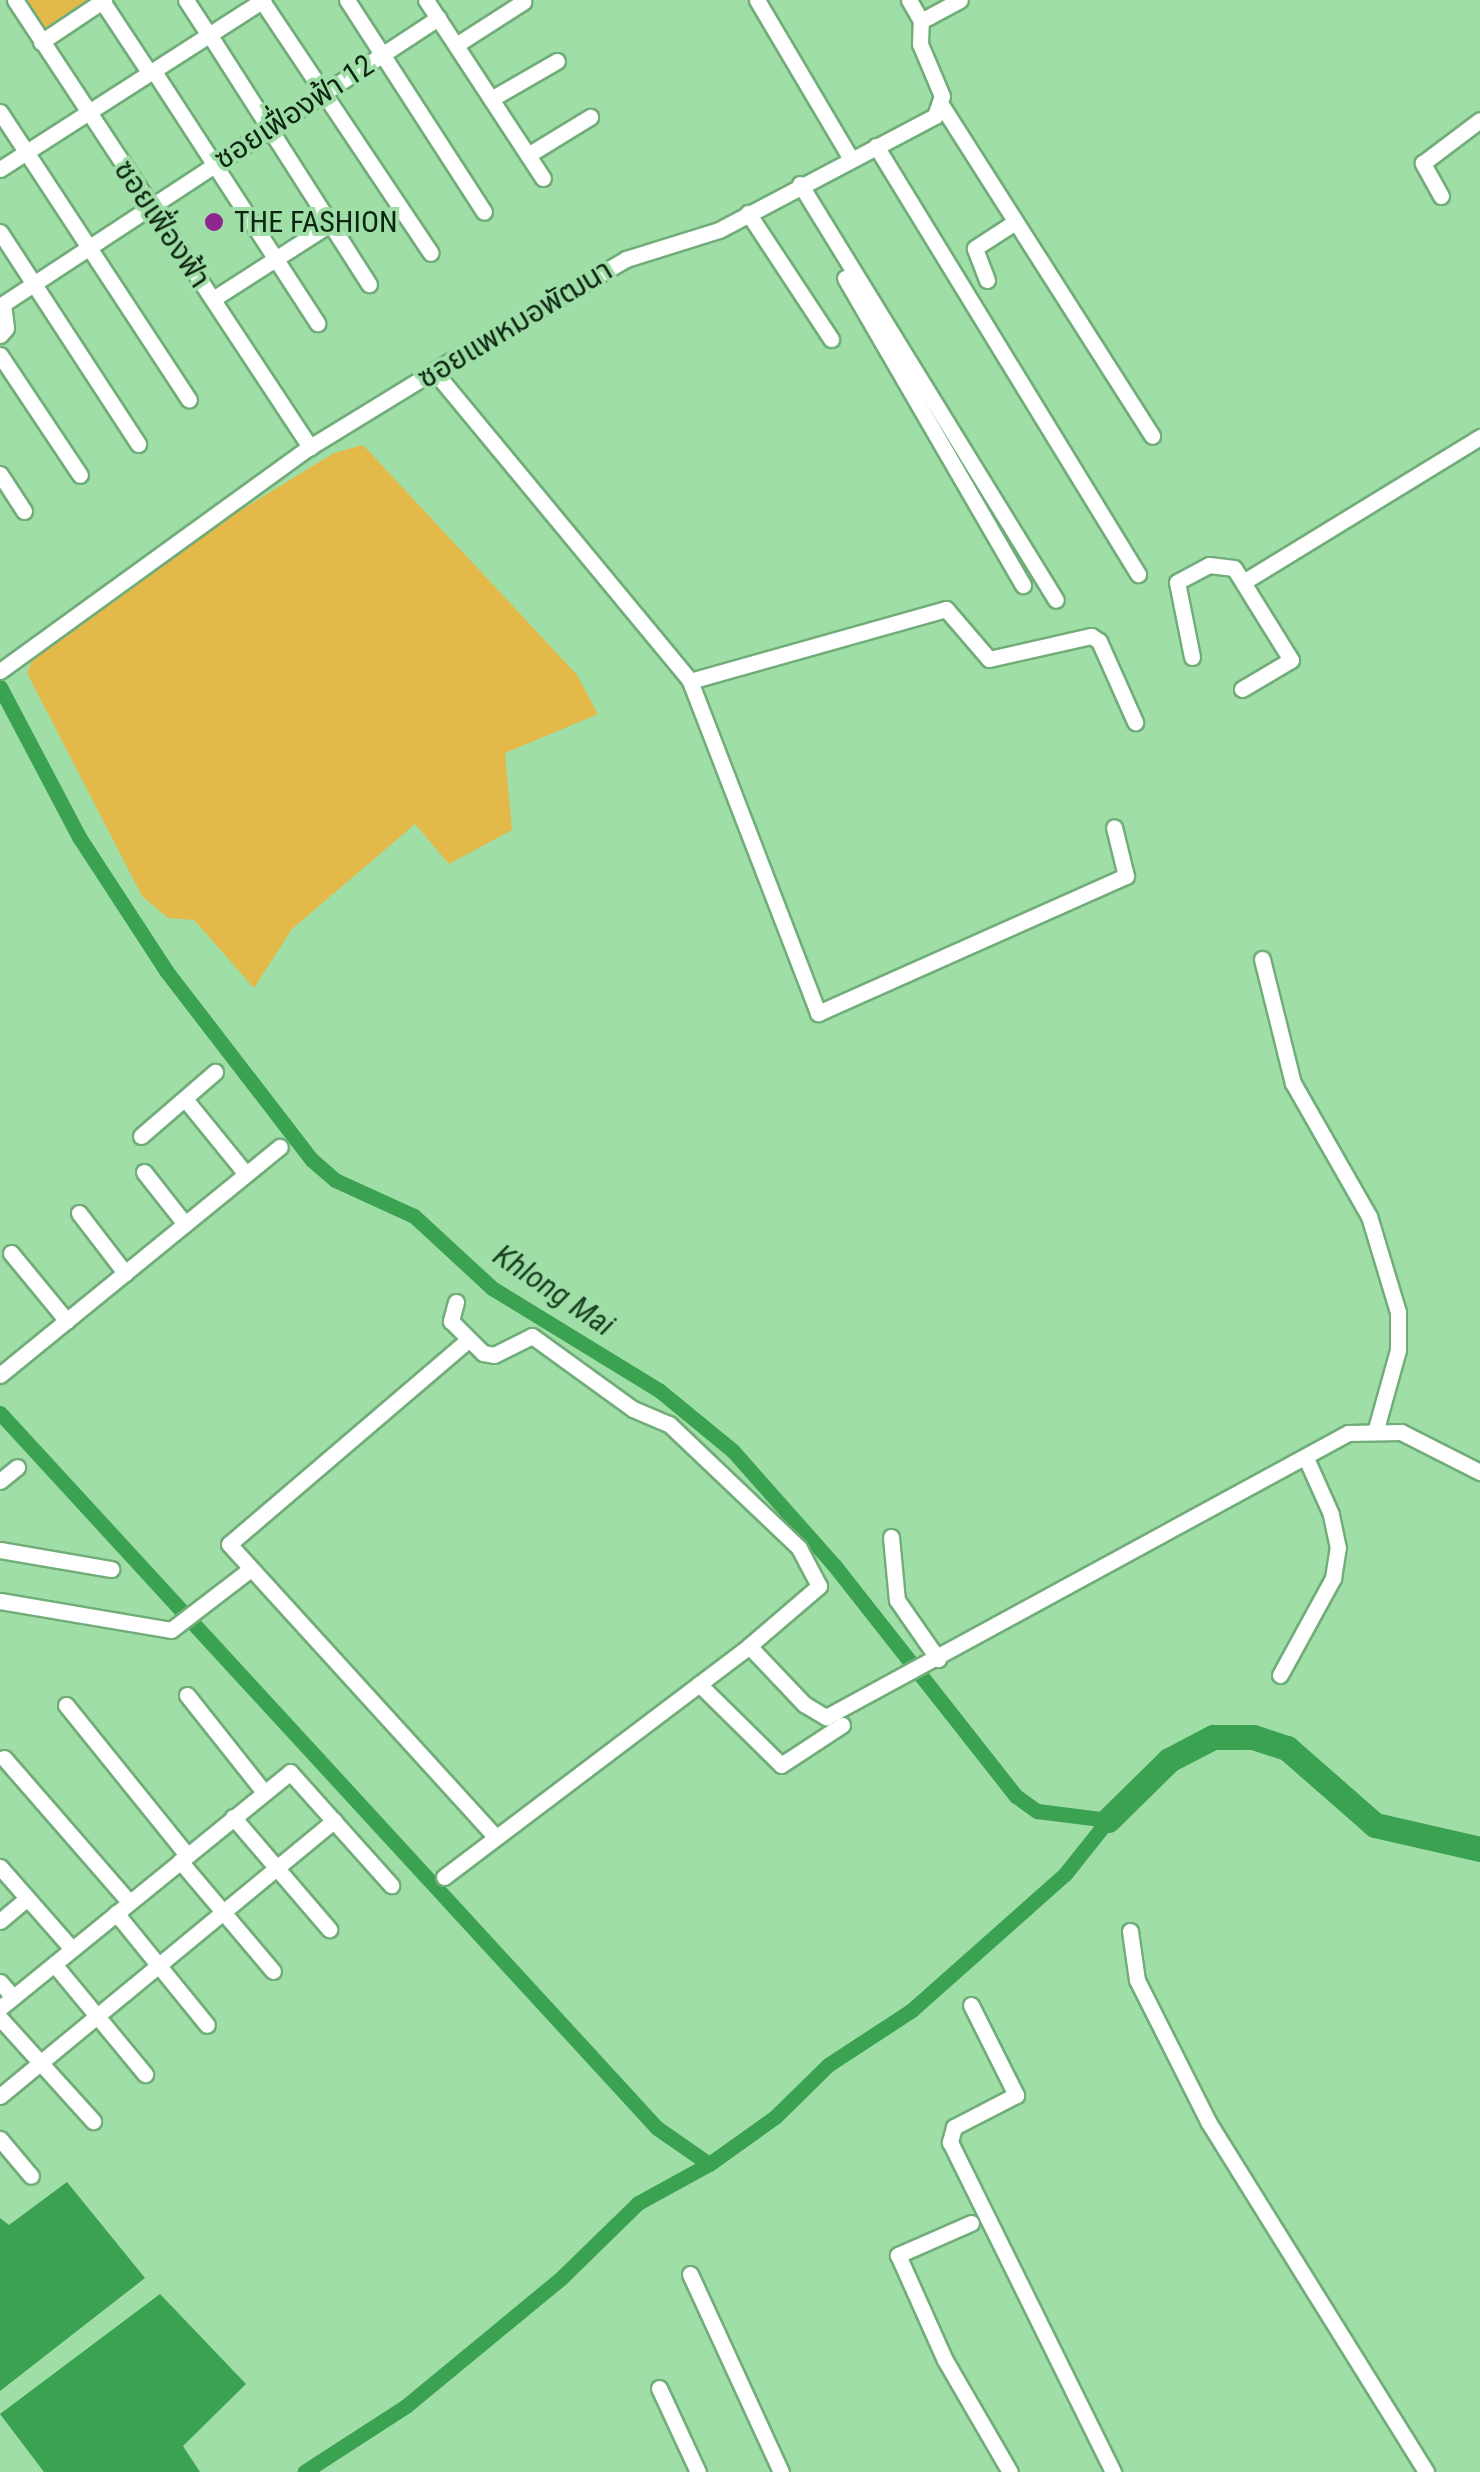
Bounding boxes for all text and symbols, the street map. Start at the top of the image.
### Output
street label: ซอยเฟื่องฟ้า 12 [207,47,381,177]
street label: ซอยเฟื่องฟ้า [106,153,218,295]
place label: THE FASHION [234,204,398,240]
marker: THE FASHION [203,211,225,233]
street label: ซอยแพหมอพัฒนา [411,252,619,396]
water label: Khlong Mai [486,1236,622,1344]

